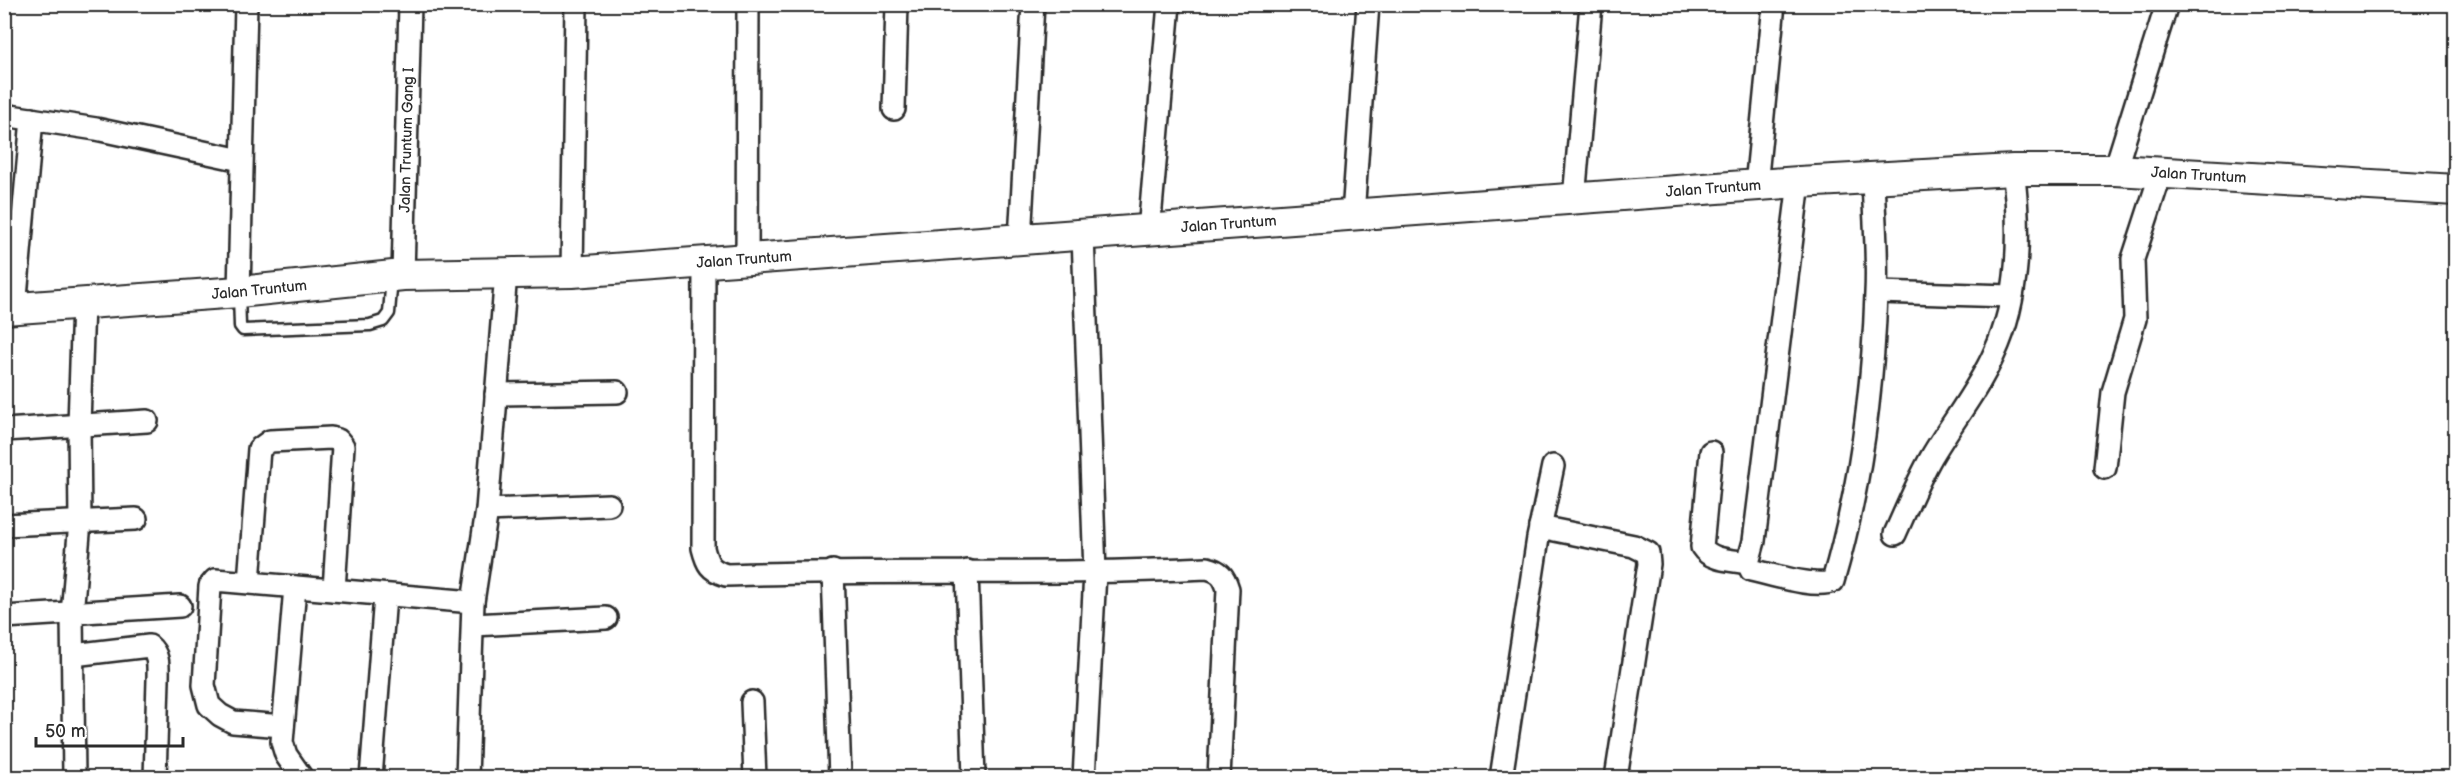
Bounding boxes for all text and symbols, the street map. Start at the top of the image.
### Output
street label: Jalan Truntum Gang I [395,67,418,213]
street label: Jalan Truntum [2150,163,2247,187]
street label: Jalan Truntum [1665,175,1762,201]
street label: Jalan Truntum [1180,211,1277,237]
street label: Jalan Truntum [696,246,792,272]
street label: Jalan Truntum [211,276,308,303]
scale bar [36,710,183,748]
text: 50 m [45,721,86,742]

